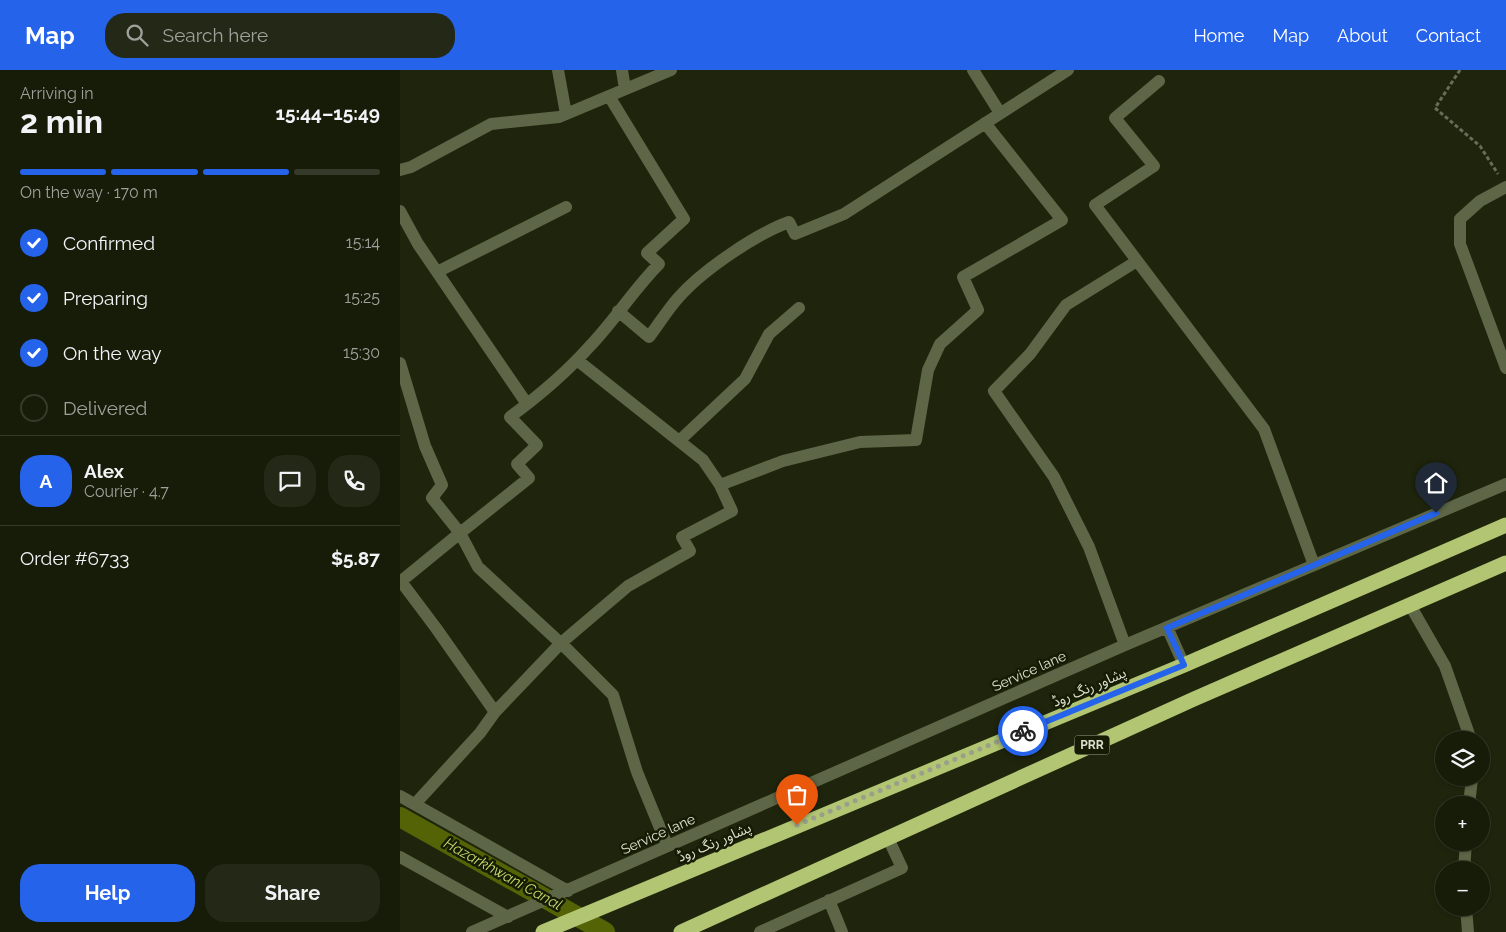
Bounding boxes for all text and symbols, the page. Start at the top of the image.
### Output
search box [105,13,455,58]
text: Map [25,21,75,50]
icon: search [123,21,151,49]
text: Search here [163,24,268,46]
text: Home [1193,25,1244,46]
text: Map [1272,25,1309,46]
text: About [1337,25,1388,46]
text: Contact [1416,25,1481,46]
text: Arriving in [20,84,94,103]
text: 15:44–15:49 [276,102,380,124]
text: 2 min [20,103,103,140]
text: On the way · 170 m [20,183,158,202]
icon: check [20,229,48,257]
text: Confirmed [63,232,155,254]
text: 15:14 [346,233,380,252]
icon: check [20,284,48,312]
text: Preparing [63,287,148,309]
text: 15:25 [344,288,380,307]
icon: check [20,339,48,367]
text: On the way [63,342,162,364]
text: 15:30 [343,343,380,362]
text: Delivered [63,397,147,419]
button: chat [264,455,316,507]
button: phone [328,455,380,507]
text: Alex [84,460,124,482]
pin [1415,462,1457,513]
icon: home [1422,469,1450,497]
text: A [40,470,52,492]
text: Courier · 4.7 [84,482,169,501]
text: Order #6733 [20,547,129,569]
text: $5.87 [331,547,380,569]
street label: Service lane [989,648,1069,694]
street label: پشاور رنگ روڈ [1050,664,1129,712]
courier [998,706,1048,756]
icon: bike [1009,717,1037,745]
map controls [1435,731,1490,916]
button: layers [1435,731,1490,786]
road number: PRR [1074,736,1110,754]
pin [776,774,818,825]
icon: bag [783,781,811,809]
button: + [1435,796,1490,851]
street label: Service lane [618,811,698,857]
street label: پشاور رنگ روڈ [675,819,754,867]
water label: Hazarkhwani Canal [441,834,565,914]
button: − [1435,861,1490,916]
button: Help [20,864,195,922]
button: Share [205,864,380,922]

